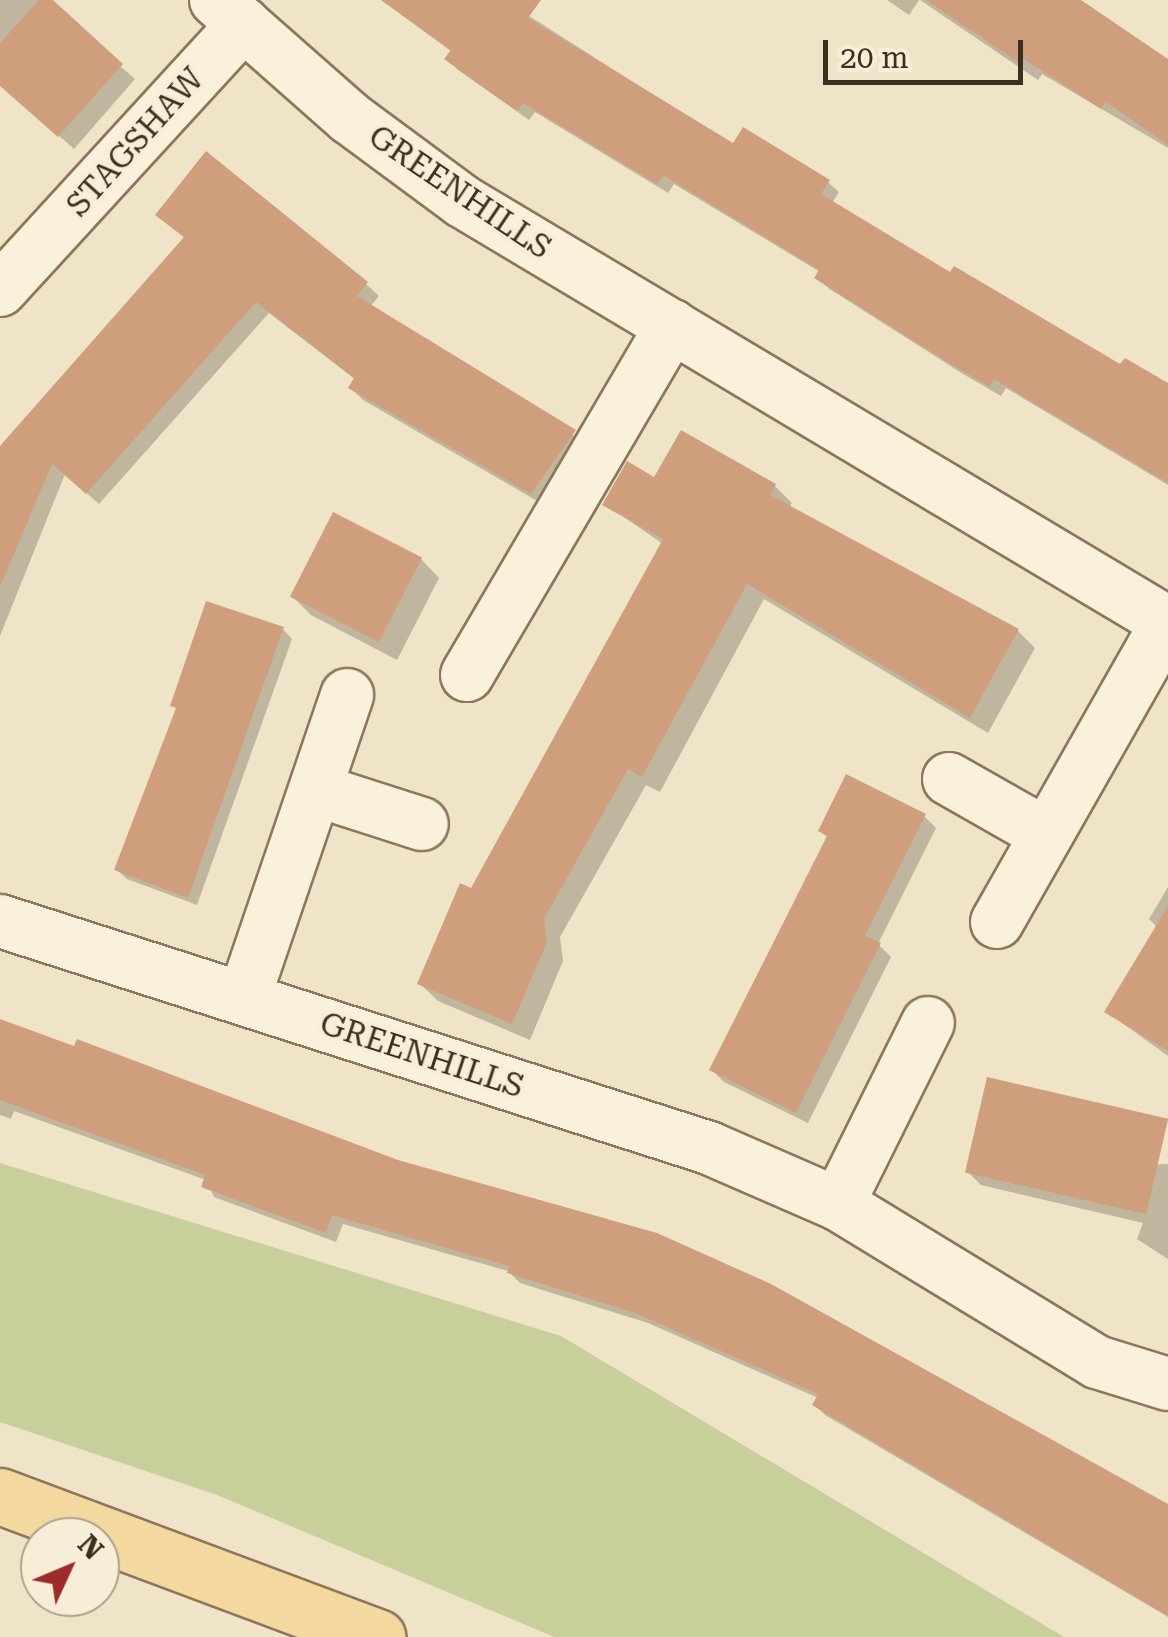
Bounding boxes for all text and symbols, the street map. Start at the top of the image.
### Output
scale bar [828,20,1028,82]
text: 20 m [840,40,909,75]
street label: STAGSHAW [58,60,212,224]
street label: GREENHILLS [361,117,559,267]
street label: GREENHILLS [315,1004,529,1106]
north arrow [20,1517,120,1617]
text: N [71,1528,110,1566]

